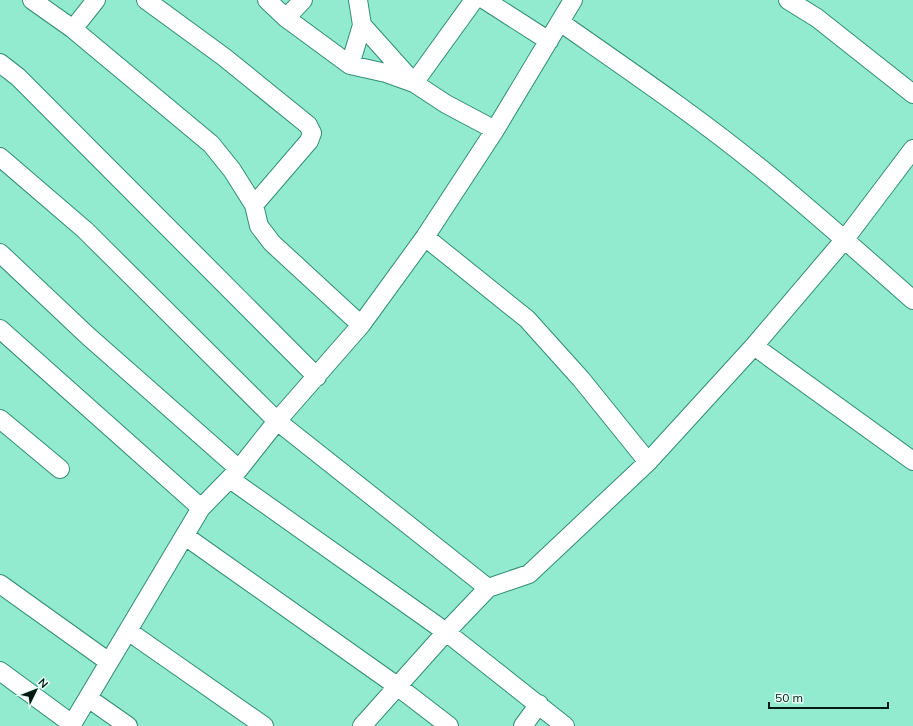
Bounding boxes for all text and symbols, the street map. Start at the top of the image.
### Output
north arrow [16,670,56,710]
text: N [35,675,51,691]
scale bar [769,684,888,710]
text: 50 m [775,690,803,705]

